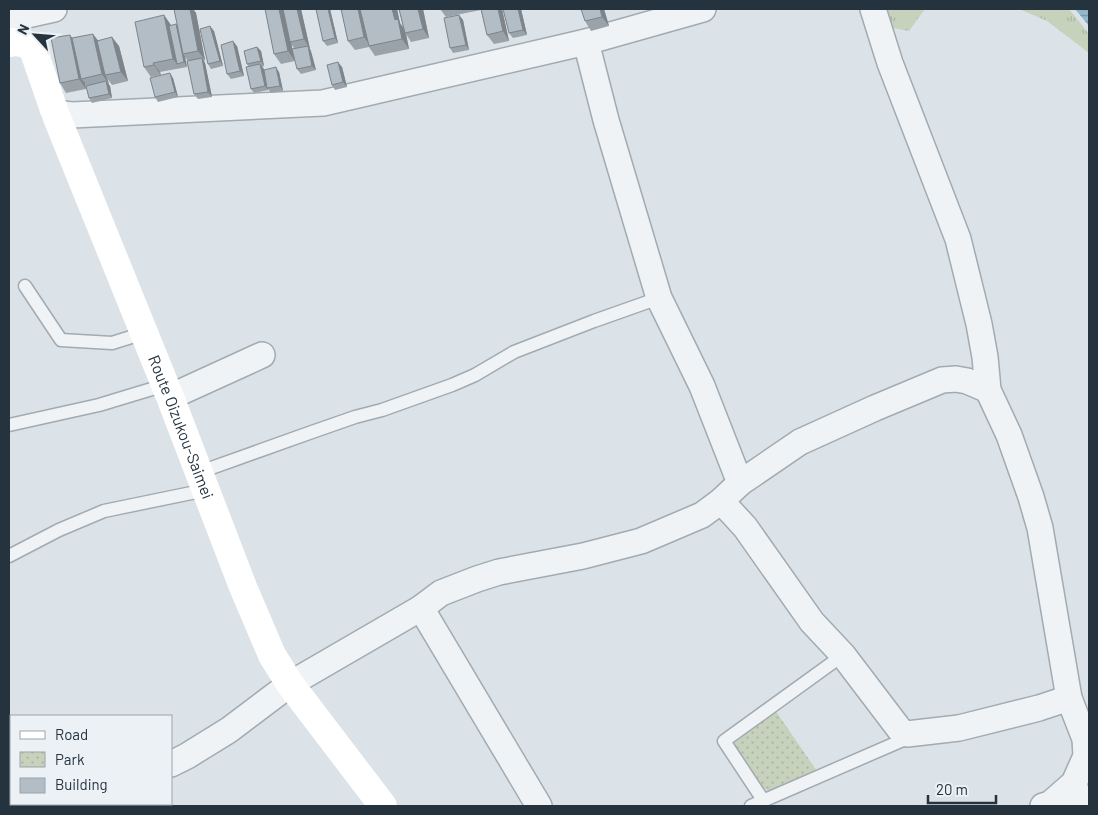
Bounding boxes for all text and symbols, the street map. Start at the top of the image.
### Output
north arrow [10,10,60,60]
text: N [13,21,33,37]
street label: Route Oizukou-Saimei [145,352,218,501]
legend [10,715,172,805]
text: Road [55,725,88,743]
text: Park [55,750,85,768]
scale bar [928,772,996,804]
text: Building [55,775,108,793]
text: 20 m [936,780,968,798]

